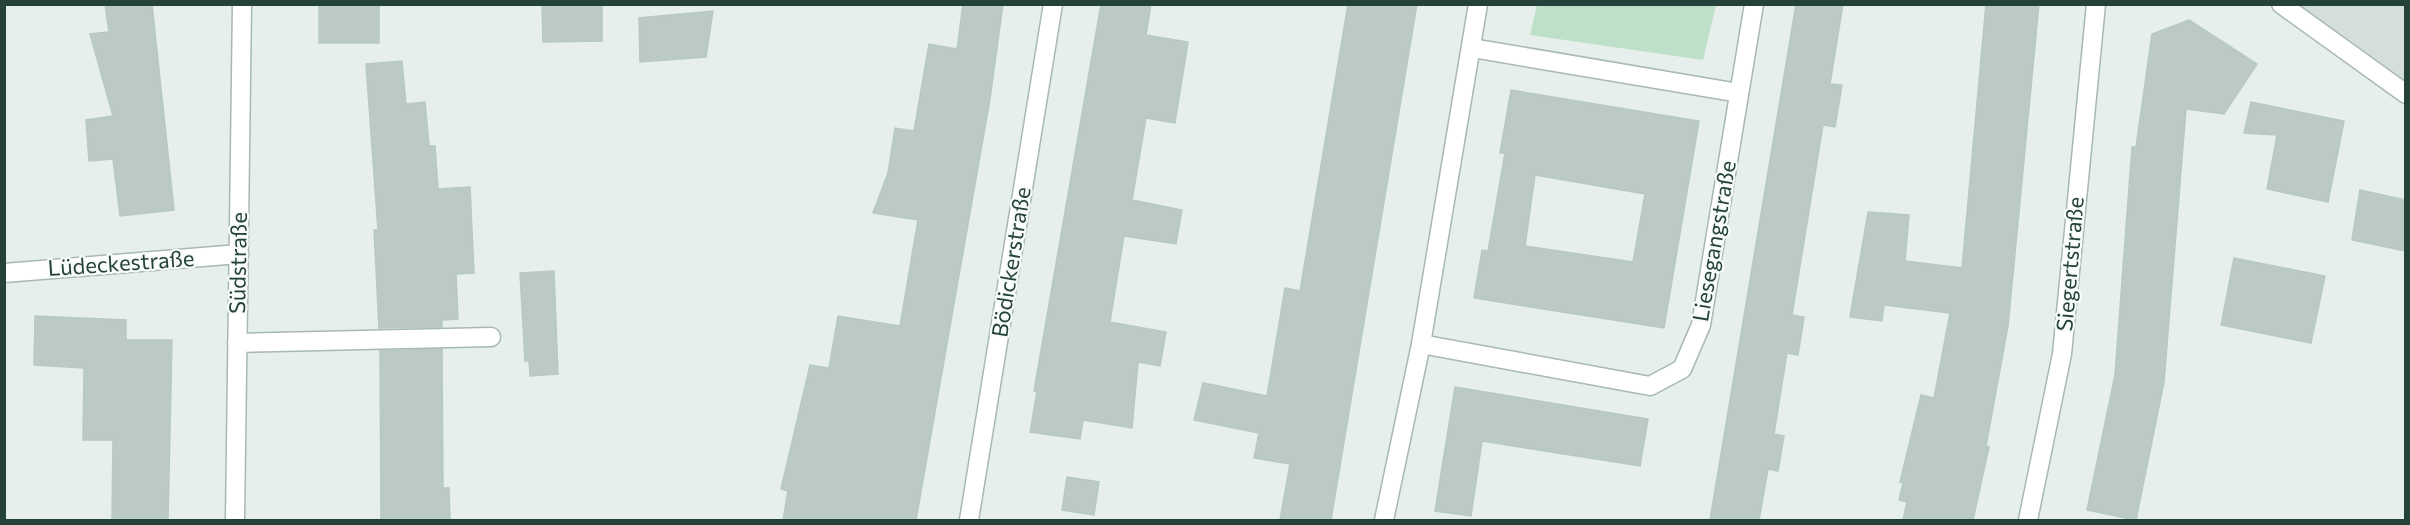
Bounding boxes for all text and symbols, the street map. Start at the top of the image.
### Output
street label: Liesegangstraße [1686,158,1741,324]
street label: Bödickerstraße [985,185,1036,339]
street label: Siegertstraße [2050,195,2089,333]
street label: Südstraße [223,212,252,314]
street label: Lüdeckestraße [47,244,195,281]

